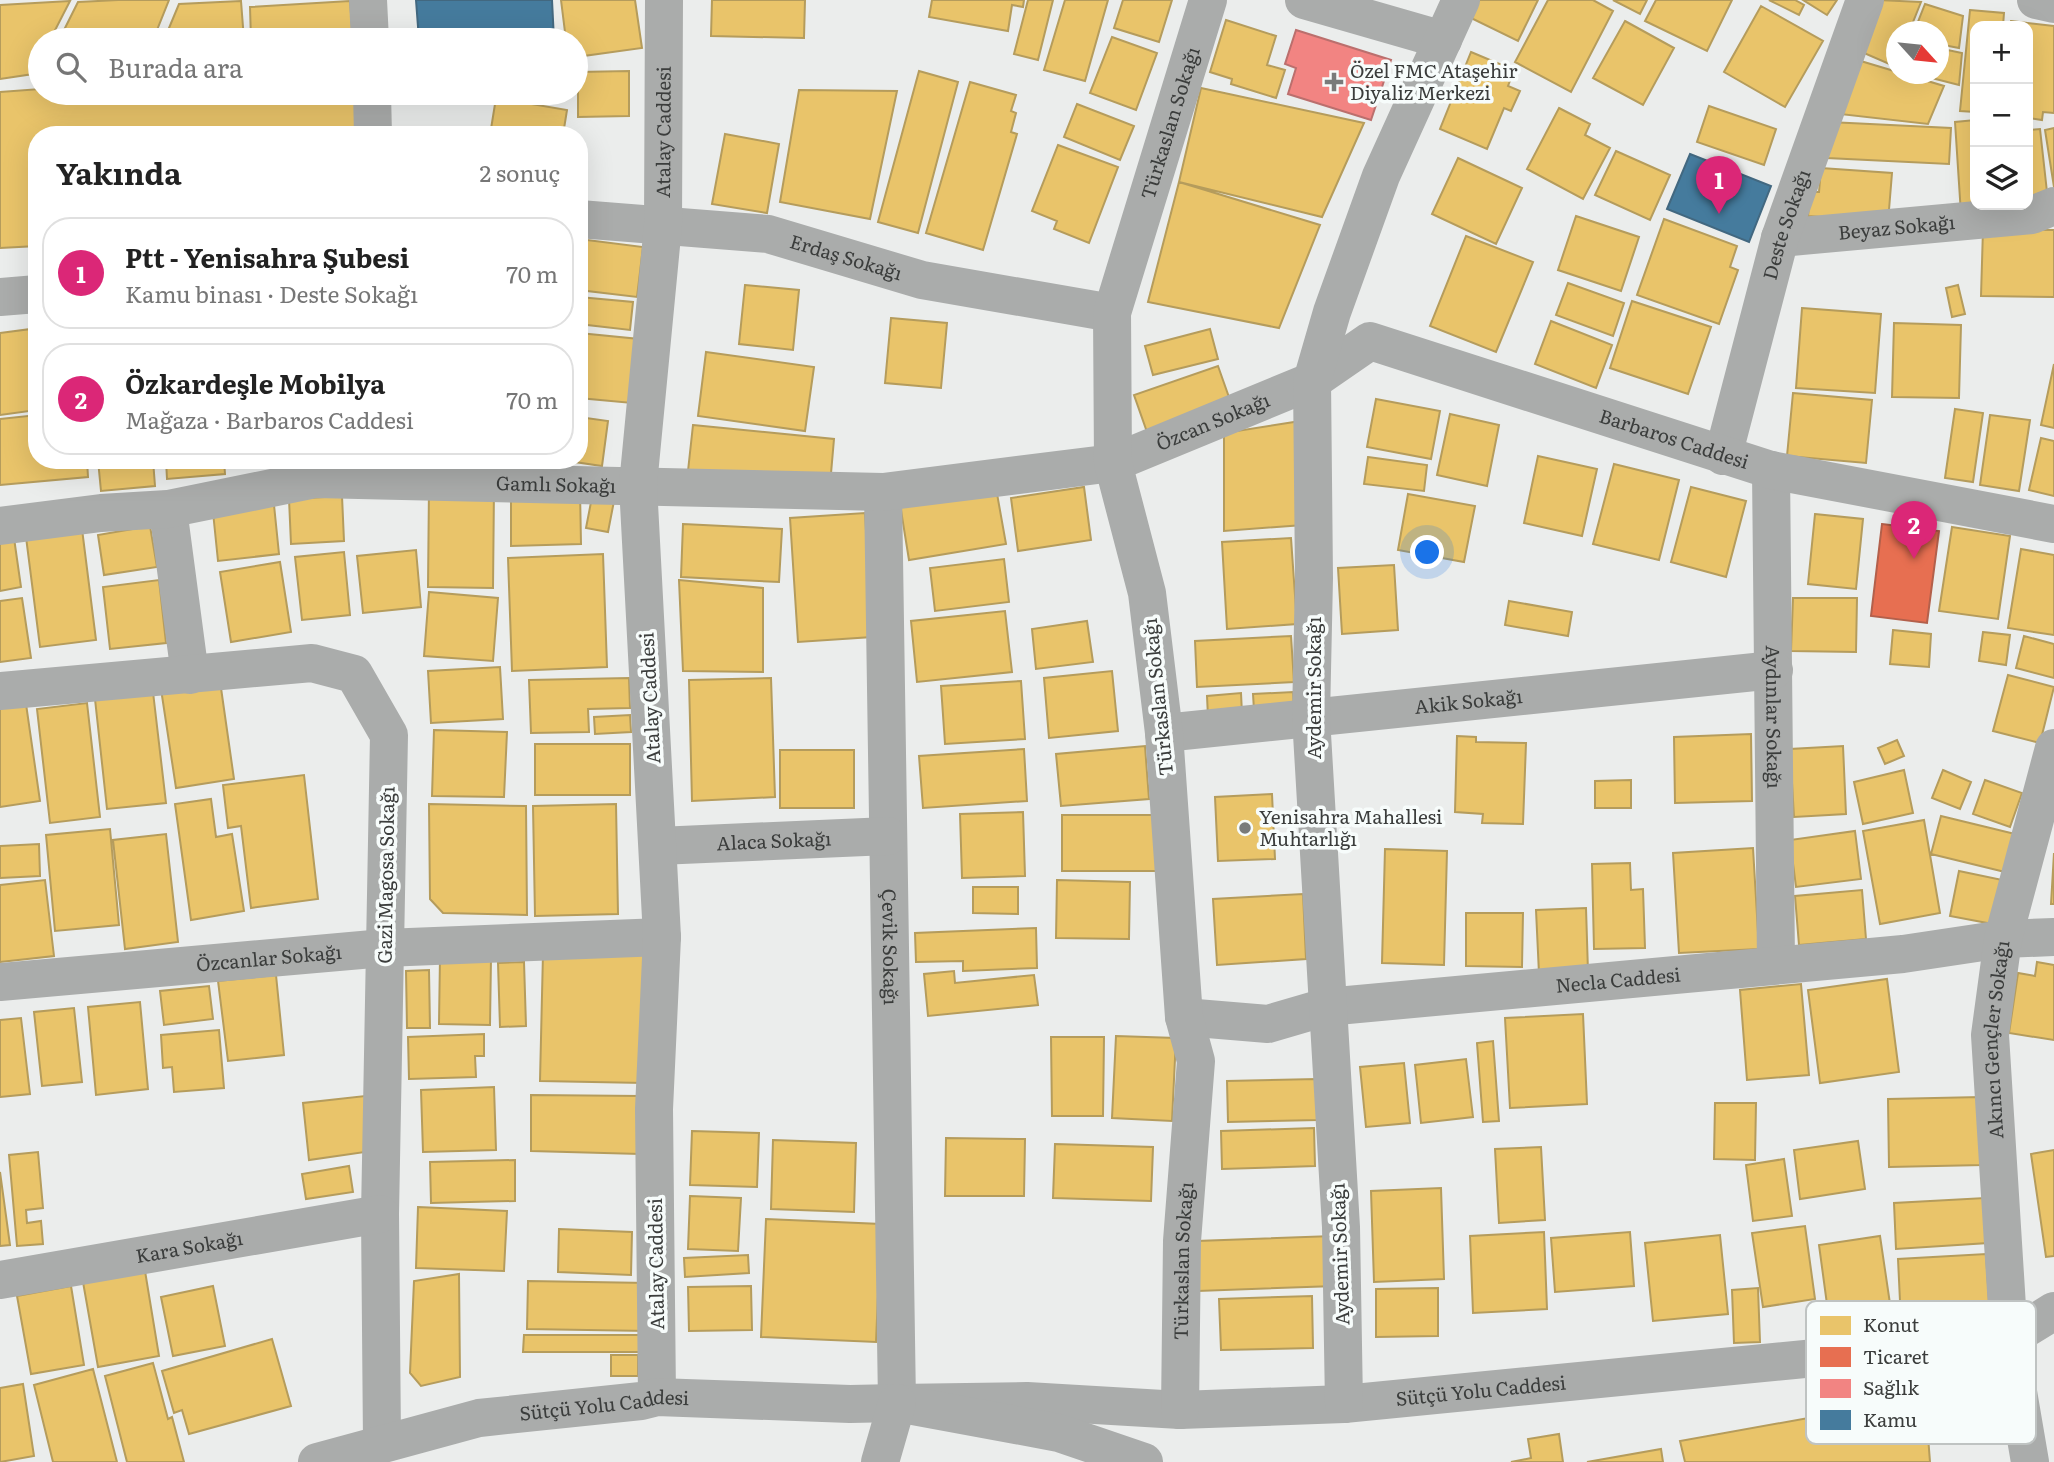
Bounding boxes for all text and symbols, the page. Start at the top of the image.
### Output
north arrow [1886,21,1949,84]
map controls [1970,21,2033,210]
button: + [1970,21,2033,84]
search box [28,28,588,105]
street label: Türkaslan Sokağı [1133,43,1206,203]
text: Burada ara [108,47,243,86]
icon: search [52,48,90,86]
place label: Özel FMC Ataşehir Diyaliz Merkezi [1350,56,1518,106]
street label: Atalay Caddesi [648,66,677,198]
marker: Özel FMC Ataşehir Diyaliz Merkezi [1324,72,1344,92]
button: − [1970,84,2033,147]
button: layers [1970,147,2033,210]
text: Yakında [56,150,182,194]
text: 2 sonuç [479,155,560,189]
pin: 1 [1696,156,1742,214]
street label: Deste Sokağı [1755,165,1816,283]
street label: Beyaz Sokağı [1837,207,1956,246]
street label: Erdaş Sokağı [787,226,906,286]
text: Ptt - Yenisahra Şubesi [125,237,409,276]
text: 1 [76,256,86,290]
text: 70 m [506,256,558,290]
text: Kamu binası · Deste Sokağı [125,276,418,310]
text: Özkardeşle Mobilya [125,363,385,402]
text: 2 [75,382,87,416]
text: 70 m [506,382,558,416]
street label: Özcan Sokağı [1151,385,1274,457]
street label: Barbaros Caddesi [1596,401,1753,475]
text: Mağaza · Barbaros Caddesi [125,402,414,436]
street label: Gamlı Sokağı [496,468,616,499]
pin: 2 [1891,501,1937,559]
your location [1410,535,1444,569]
street label: Türkaslan Sokağı [1135,617,1179,777]
street label: Aydemir Sokağı [1299,617,1327,759]
street label: Atalay Caddesi [632,632,666,765]
street label: Aydınlar Sokağı [1760,645,1789,789]
street label: Akik Sokağı [1413,681,1524,720]
street label: Gazi Magosa Sokağı [369,786,401,964]
place label: Yenisahra Mahallesi Muhtarlığı [1259,802,1442,852]
marker: Yenisahra Mahallesi Muhtarlığı [1237,820,1253,836]
street label: Alaca Sokağı [716,823,832,856]
street label: Çevik Sokağı [876,888,906,1006]
street label: Özcanlar Sokağı [195,937,343,978]
street label: Akıncı Gençler Sokağı [1975,939,2016,1140]
street label: Necla Caddesi [1554,960,1682,999]
street label: Türkaslan Sokağı [1166,1181,1200,1340]
street label: Aydemir Sokağı [1323,1182,1355,1326]
street label: Atalay Caddesi [640,1198,670,1330]
street label: Kara Sokağı [133,1223,245,1269]
legend [1806,1301,2036,1444]
text: Konut [1863,1310,1919,1338]
text: Ticaret [1863,1342,1929,1370]
street label: Sütçü Yolu Caddesi [1394,1367,1567,1412]
text: Sağlık [1863,1373,1919,1401]
street label: Sütçü Yolu Caddesi [518,1382,690,1427]
text: Kamu [1863,1405,1917,1433]

